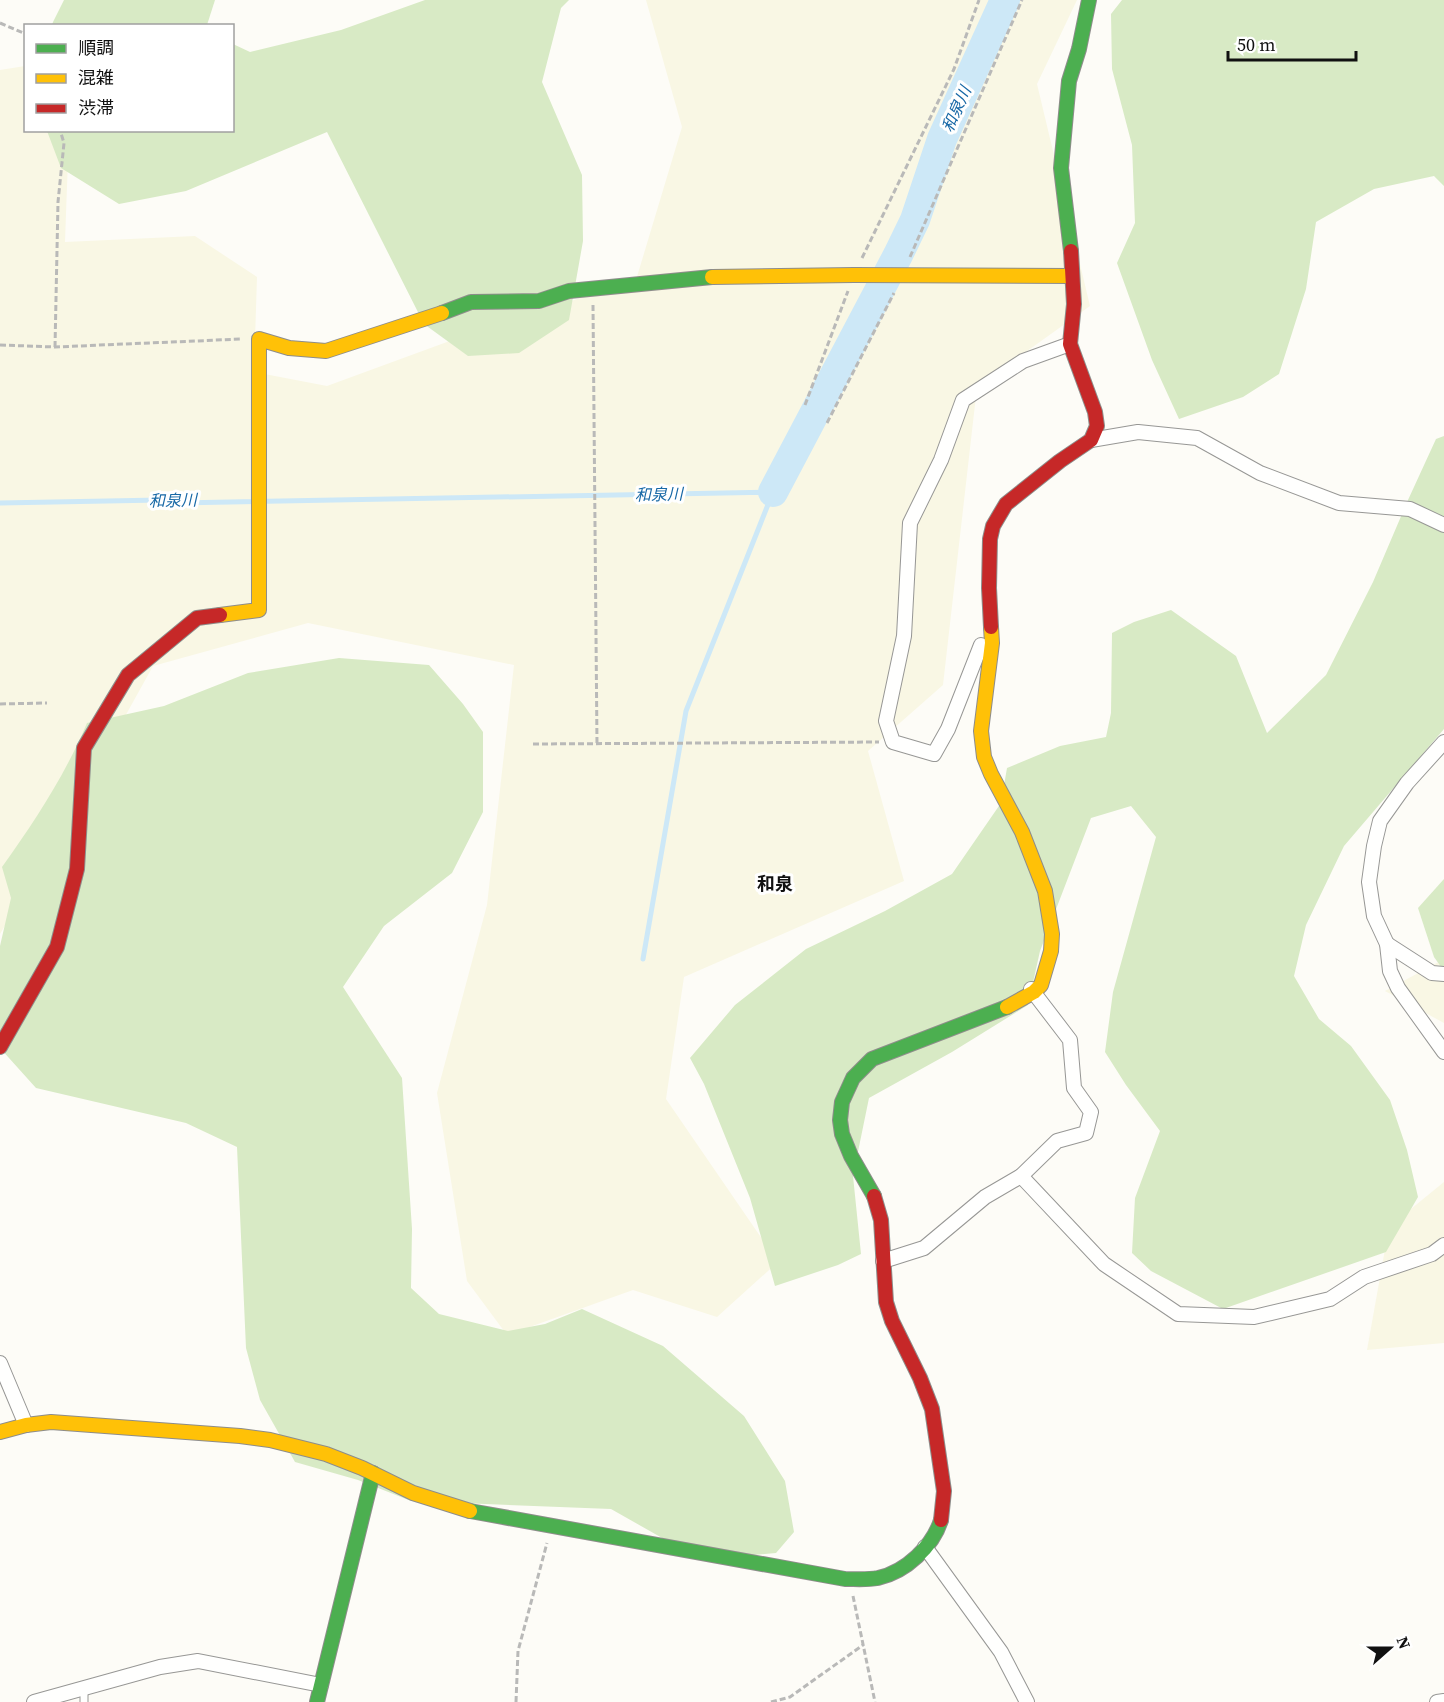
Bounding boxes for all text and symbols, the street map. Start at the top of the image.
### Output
legend [24,24,234,132]
scale bar [1228,24,1356,62]
text: 50 m [1237,32,1275,57]
text: 順調 [78,35,114,60]
text: 混雑 [78,65,114,90]
water label: 和泉川 [936,81,977,135]
text: 渋滞 [78,95,114,120]
water label: 和泉川 [635,483,685,505]
water label: 和泉川 [149,489,199,511]
district label: 和泉 [757,871,793,896]
north arrow [1360,1618,1420,1678]
text: N [1392,1633,1416,1652]

